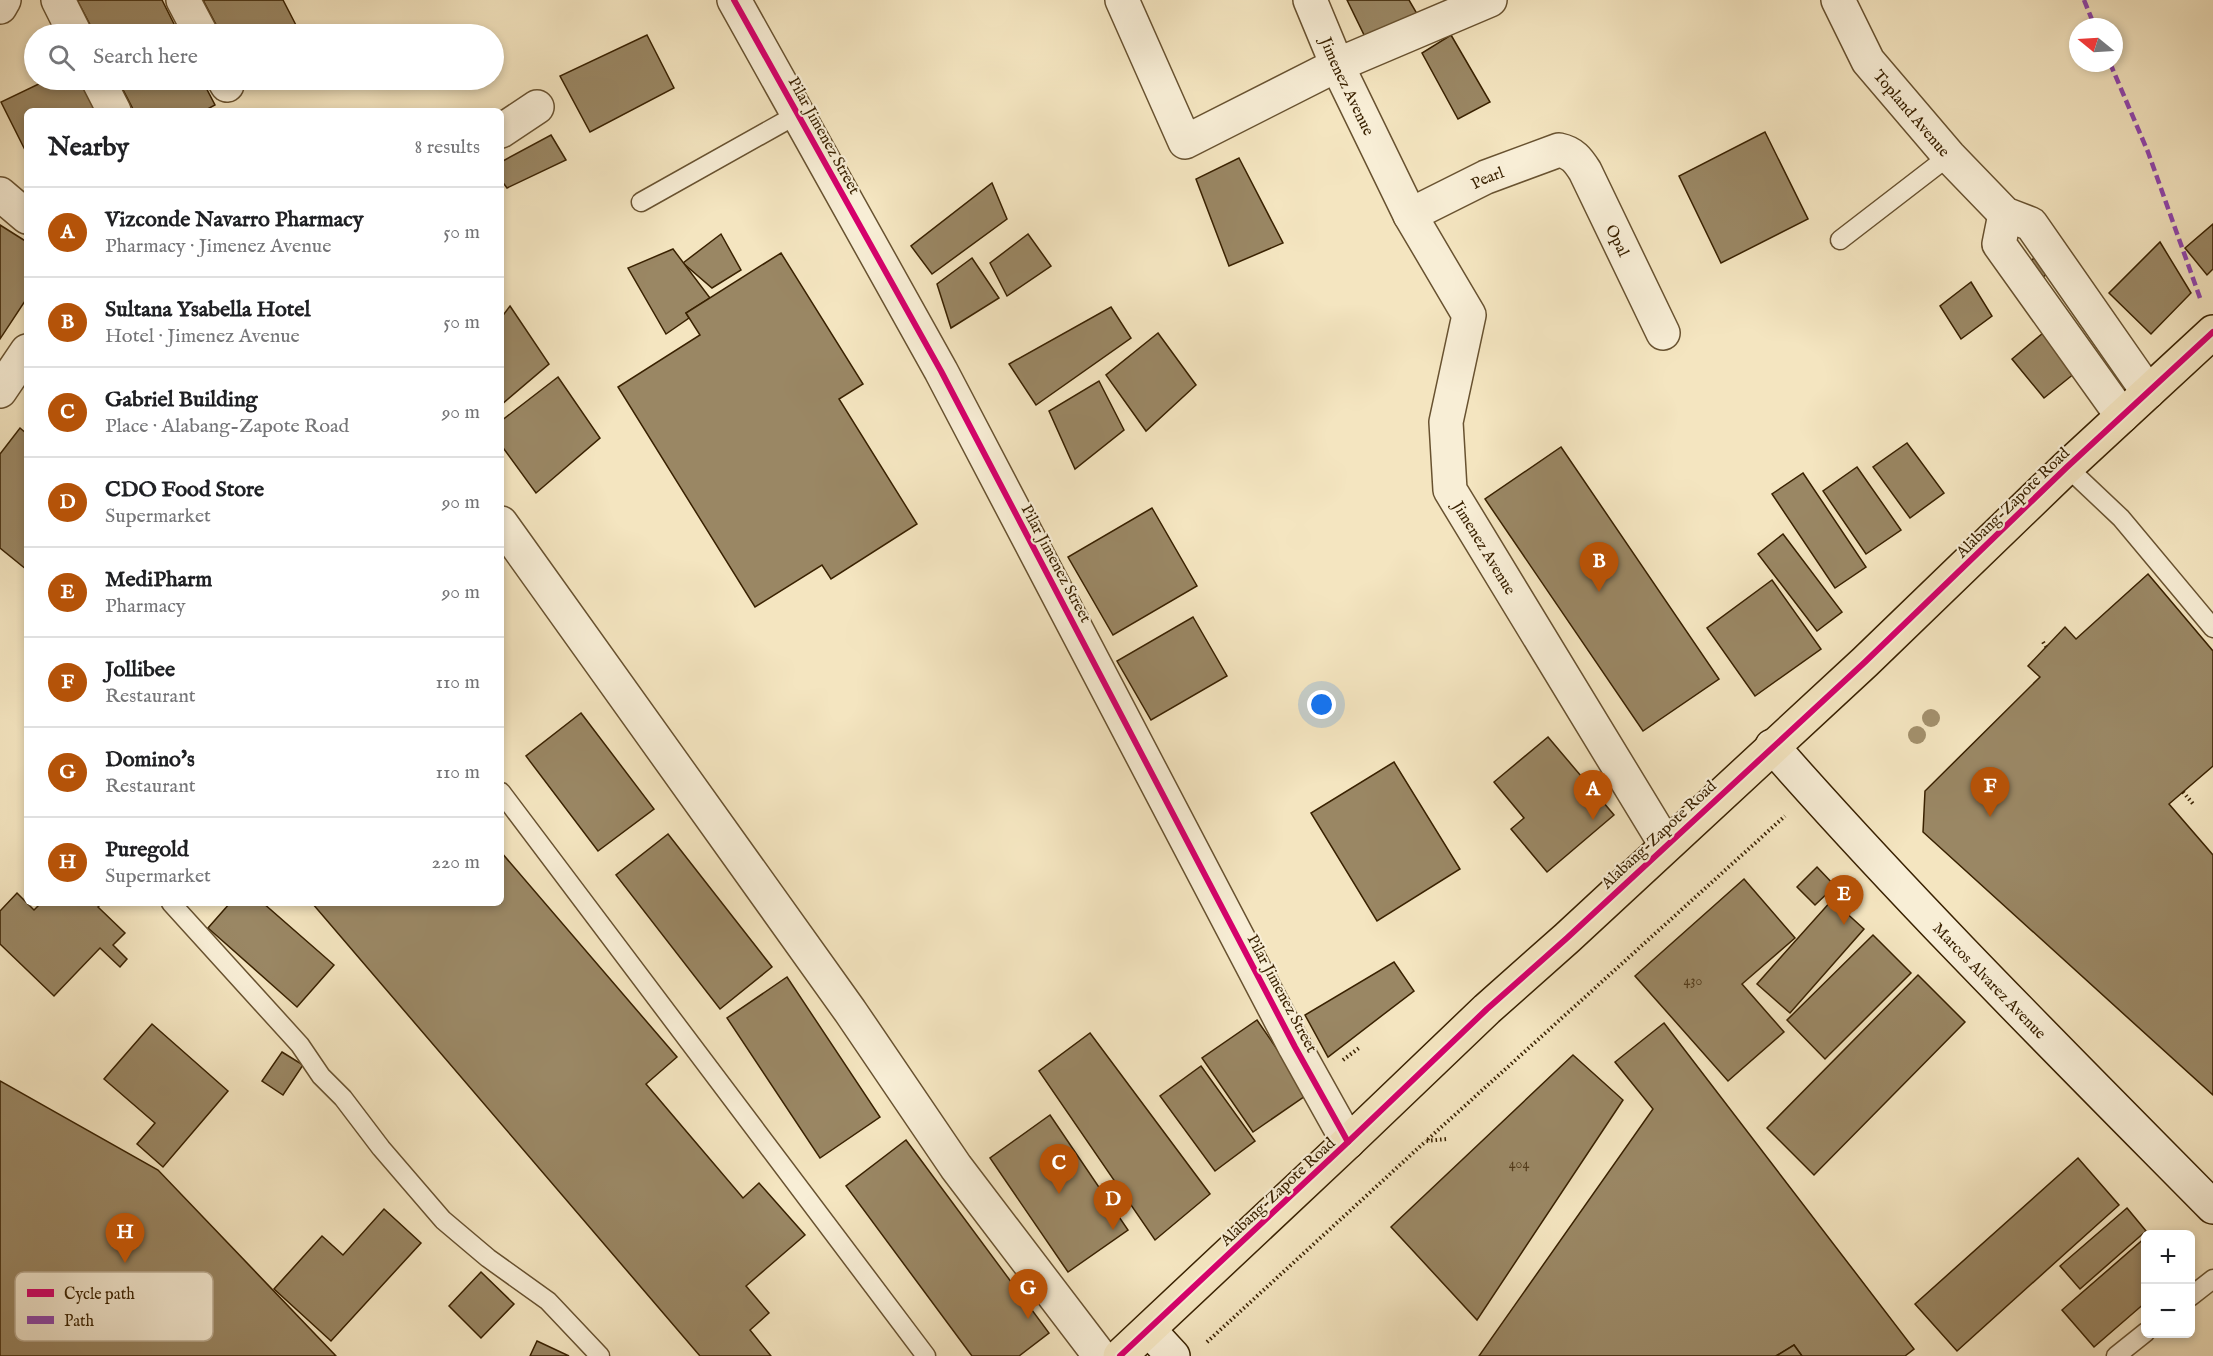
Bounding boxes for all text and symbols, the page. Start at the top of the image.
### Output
north arrow [2069,18,2123,72]
search box [24,24,504,90]
street label: Jimenez Avenue [1314,33,1378,139]
icon: search [45,41,78,74]
text: Search here [93,43,198,71]
street label: Topland Avenue [1868,66,1953,162]
street label: Pilar Jimenez Street [783,74,864,199]
text: Nearby [48,131,129,164]
text: 8 results [414,135,480,160]
street label: Pearl [1468,163,1507,195]
text: Vizconde Navarro Pharmacy [105,206,364,234]
text: A [61,220,74,245]
text: 50 m [443,220,480,245]
street label: Opal [1600,222,1633,261]
text: Pharmacy · Jimenez Avenue [105,234,331,259]
text: Sultana Ysabella Hotel [105,296,311,324]
text: B [61,310,74,335]
text: 50 m [443,310,480,335]
text: Hotel · Jimenez Avenue [105,324,300,349]
text: Gabriel Building [105,386,258,414]
text: C [60,400,75,425]
text: 90 m [442,400,480,425]
text: Place · Alabang-Zapote Road [105,414,349,439]
street label: Alabang-Zapote Road [1952,444,2075,563]
text: CDO Food Store [105,476,264,504]
text: D [59,490,76,515]
text: 90 m [442,490,480,515]
street label: Jimenez Avenue [1446,496,1519,599]
street label: Pilar Jimenez Street [1016,501,1095,627]
text: Supermarket [105,504,211,529]
pin: B [1580,542,1618,592]
text: MediPharm [105,566,212,594]
text: E [61,580,74,605]
text: 90 m [442,580,480,605]
text: Pharmacy [105,594,186,619]
text: Jollibee [105,656,175,684]
text: F [61,670,74,695]
text: 110 m [436,670,480,695]
text: Restaurant [105,684,196,709]
your location [1307,690,1336,719]
text: Domino's [105,746,195,774]
text: G [60,760,75,785]
text: 110 m [436,760,480,785]
pin: F [1970,768,2010,817]
pin: A [1574,770,1612,820]
text: Restaurant [105,774,196,799]
street label: Alabang-Zapote Road [1597,777,1721,895]
text: Puregold [105,836,189,864]
text: H [59,850,76,875]
text: 220 m [432,850,480,875]
text: Supermarket [105,864,211,889]
pin: E [1824,876,1864,925]
street label: Marcos Alvarez Avenue [1928,919,2050,1044]
street label: Pilar Jimenez Street [1242,931,1321,1057]
house number: 430 [1684,972,1703,990]
street label: Alabang-Zapote Road [1216,1134,1340,1252]
pin: C [1040,1144,1078,1194]
house number: 404 [1509,1155,1529,1173]
pin: D [1094,1180,1132,1230]
pin: H [106,1214,144,1263]
map controls [2141,1230,2195,1338]
button: + [2141,1230,2195,1284]
pin: G [1008,1270,1048,1319]
legend [15,1272,213,1341]
button: − [2141,1284,2195,1338]
text: Cycle path [64,1285,135,1305]
text: Path [64,1312,95,1332]

